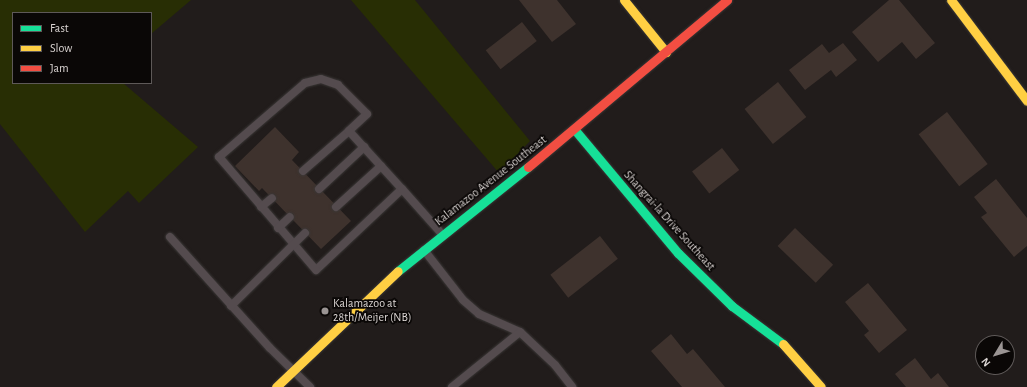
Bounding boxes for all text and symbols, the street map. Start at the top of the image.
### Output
legend [12,12,152,84]
text: Fast [50,22,69,34]
text: Slow [50,42,72,54]
text: Jam [50,62,69,74]
street label: Kalamazoo Avenue Southeast [432,133,550,229]
street label: Shangrai-la Drive Southeast [620,168,718,274]
place label: Kalamazoo at 28th/Meijer (NB) [333,297,412,325]
marker: Kalamazoo at 28th/Meijer (NB) [320,306,330,316]
north arrow [975,335,1015,375]
text: N [979,356,993,368]

